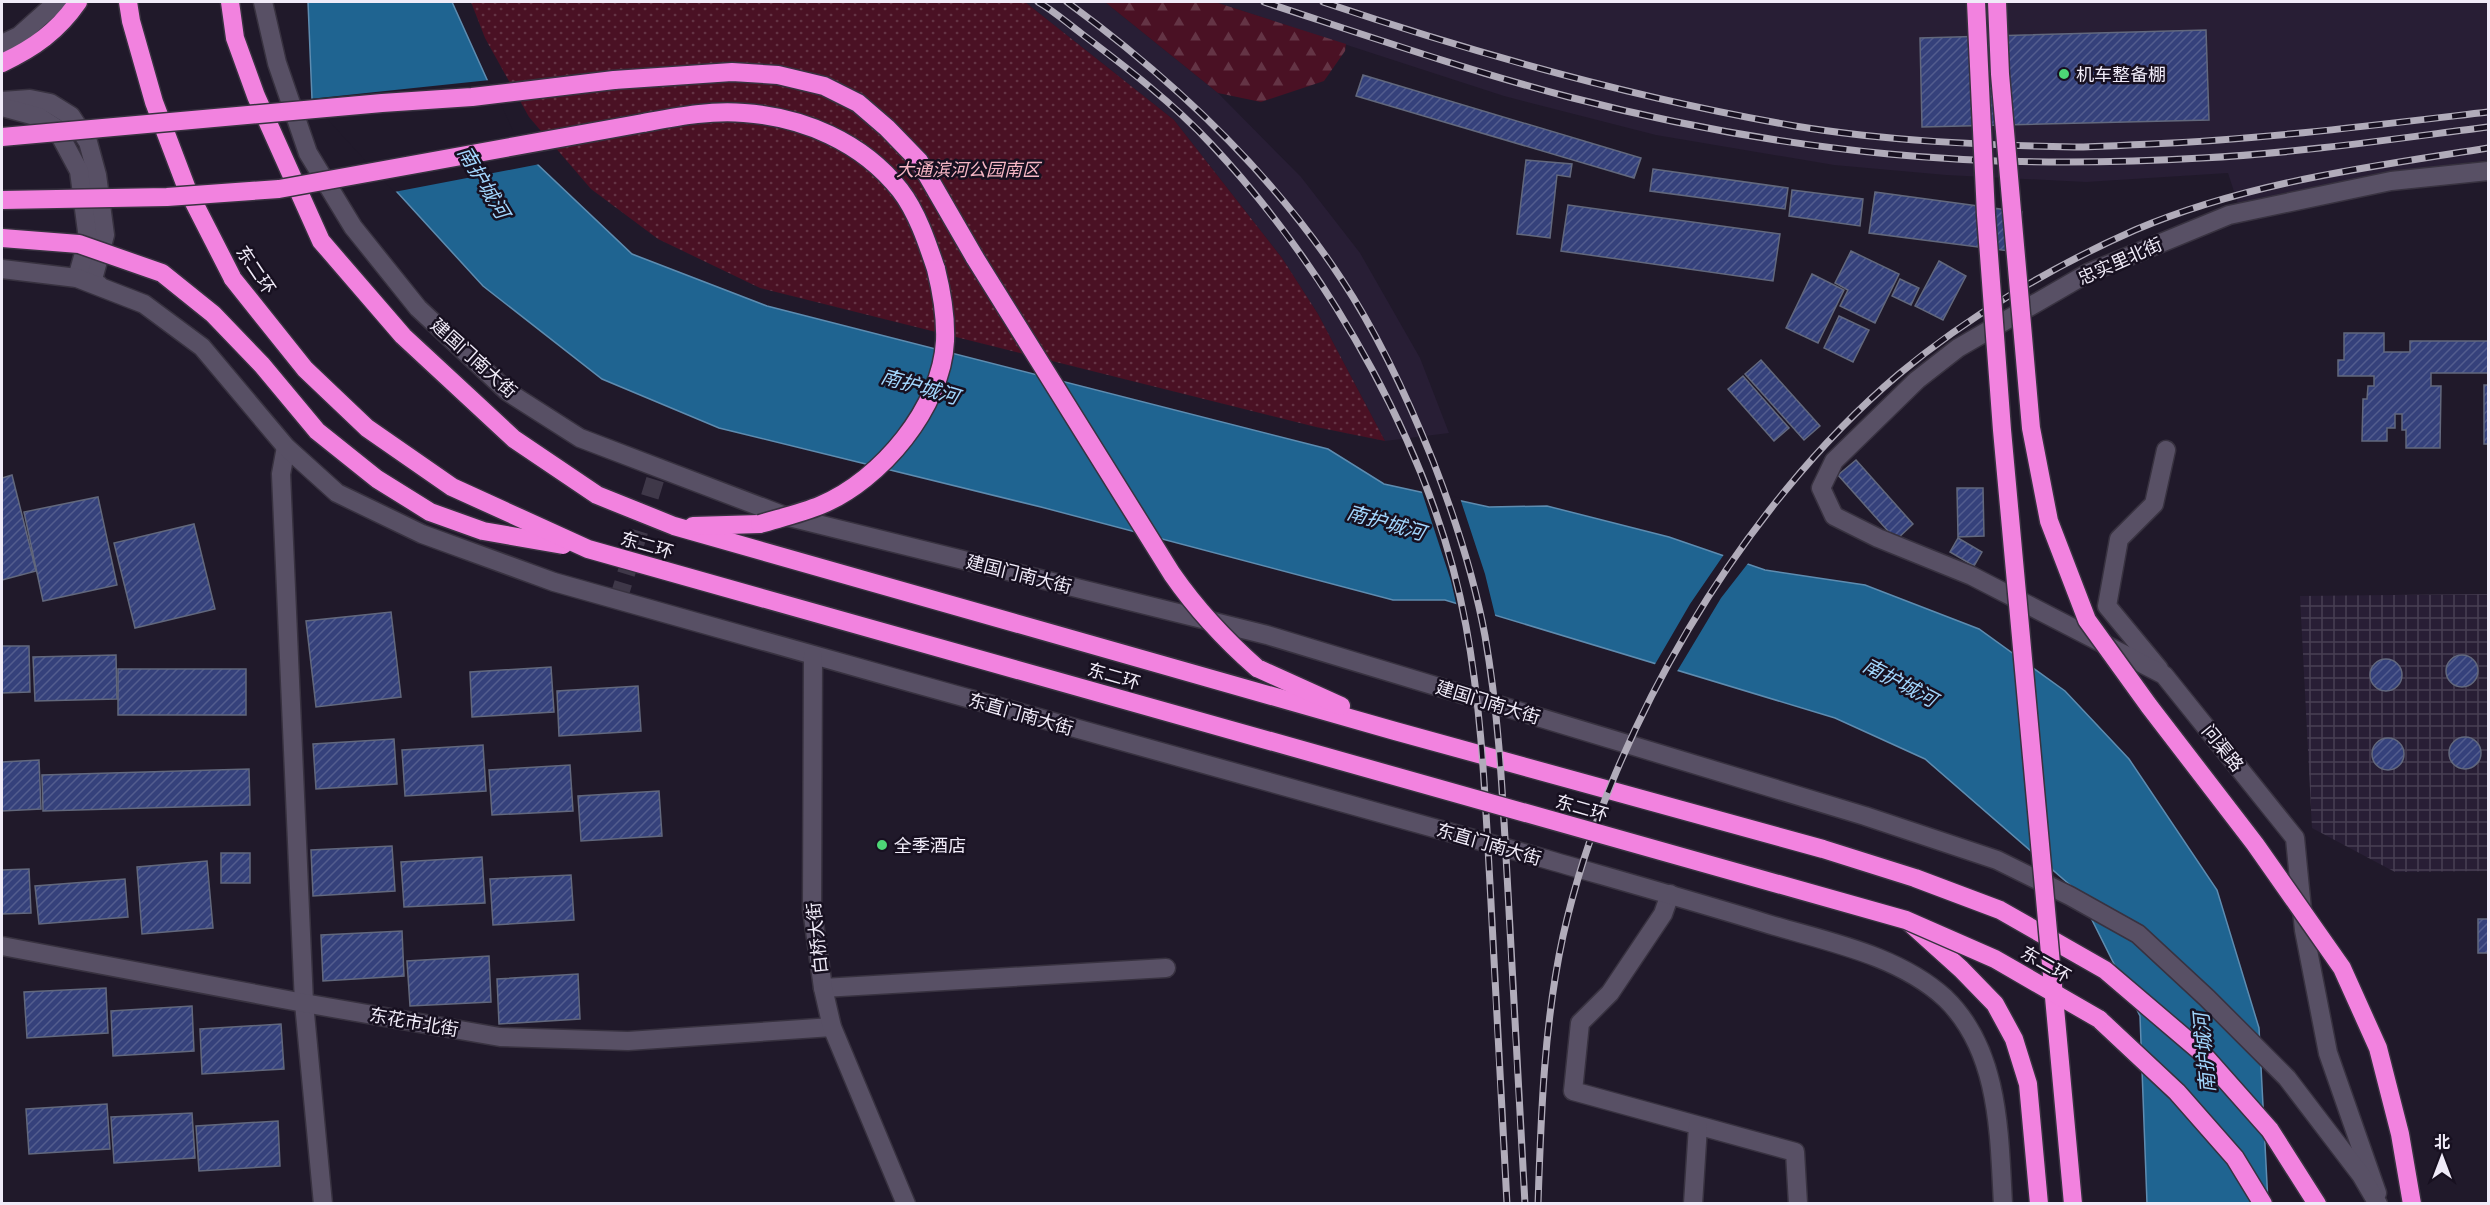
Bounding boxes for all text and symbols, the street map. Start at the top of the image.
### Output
place label: 机车整备棚 [2076,63,2166,86]
marker: 机车整备棚 [2057,67,2071,81]
water label: 南护城河 [453,141,517,226]
park label: 大通滨河公园南区 [896,158,1043,181]
street label: 忠实里北街 [2074,232,2166,290]
street label: 东二环 [231,241,281,299]
street label: 建国门南大街 [426,313,522,403]
water label: 南护城河 [878,363,966,410]
water label: 南护城河 [1344,499,1432,546]
street label: 东二环 [618,527,676,563]
street label: 建国门南大街 [964,550,1074,598]
water label: 南护城河 [1859,652,1945,714]
street label: 东二环 [1085,658,1143,694]
street label: 建国门南大街 [1433,675,1543,729]
street label: 东直门南大街 [966,688,1076,740]
street label: 问渠路 [2197,720,2249,776]
street label: 东二环 [1553,790,1611,826]
street label: 东直门南大街 [1434,818,1544,870]
place label: 全季酒店 [894,834,966,857]
marker: 全季酒店 [875,838,889,852]
street label: 白桥大街 [802,901,832,975]
street label: 东二环 [2017,941,2075,987]
street label: 东花市北街 [368,1003,460,1041]
water label: 南护城河 [2188,1008,2220,1094]
north arrow [2412,1127,2472,1187]
text: 北 [2434,1132,2450,1152]

